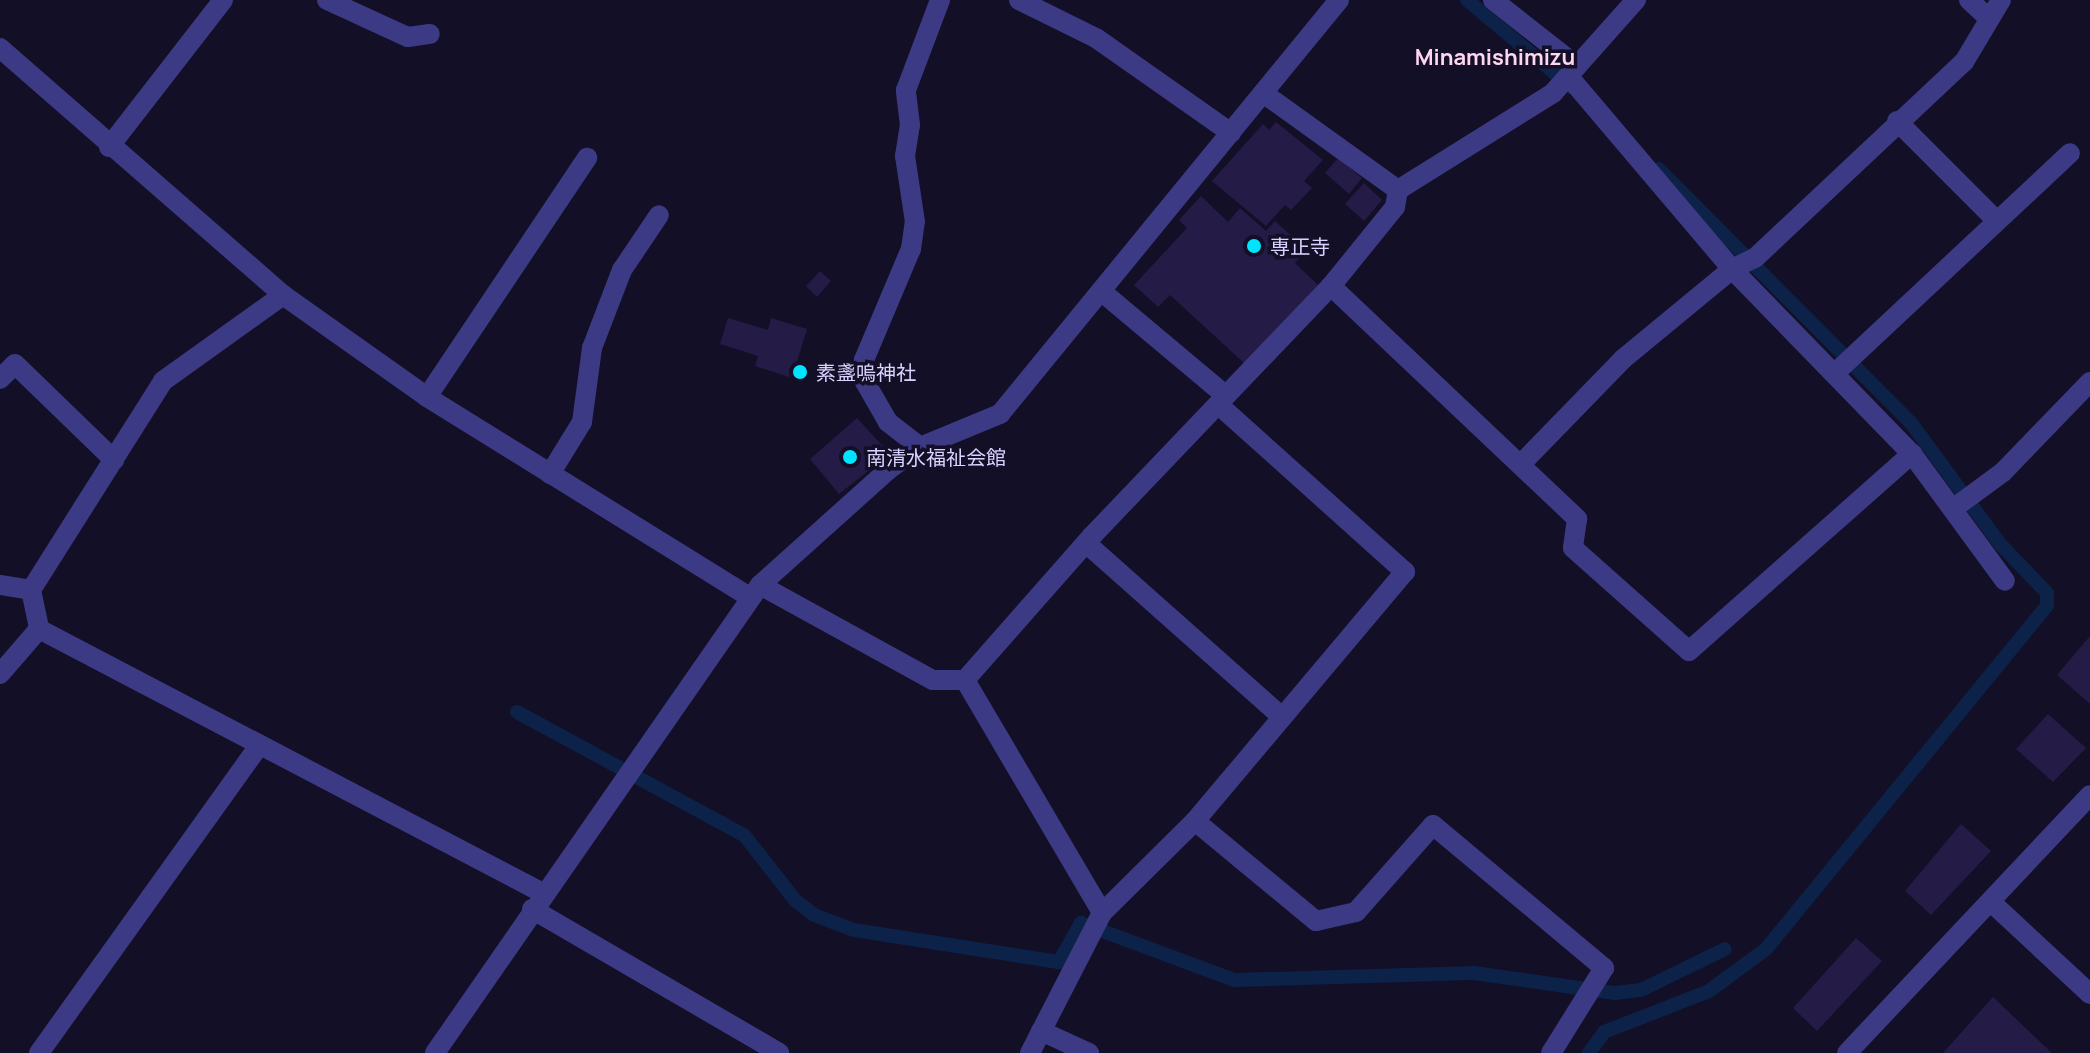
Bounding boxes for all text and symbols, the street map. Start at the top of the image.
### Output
district label: Minamishimizu [1415,45,1575,71]
place label: 専正寺 [1270,234,1330,258]
marker: 専正寺 [1245,237,1263,255]
place label: 素盞嗚神社 [816,360,916,384]
marker: 素盞嗚神社 [791,363,809,381]
place label: 南清水福祉会館 [866,445,1006,469]
marker: 南清水福祉会館 [841,448,859,466]

